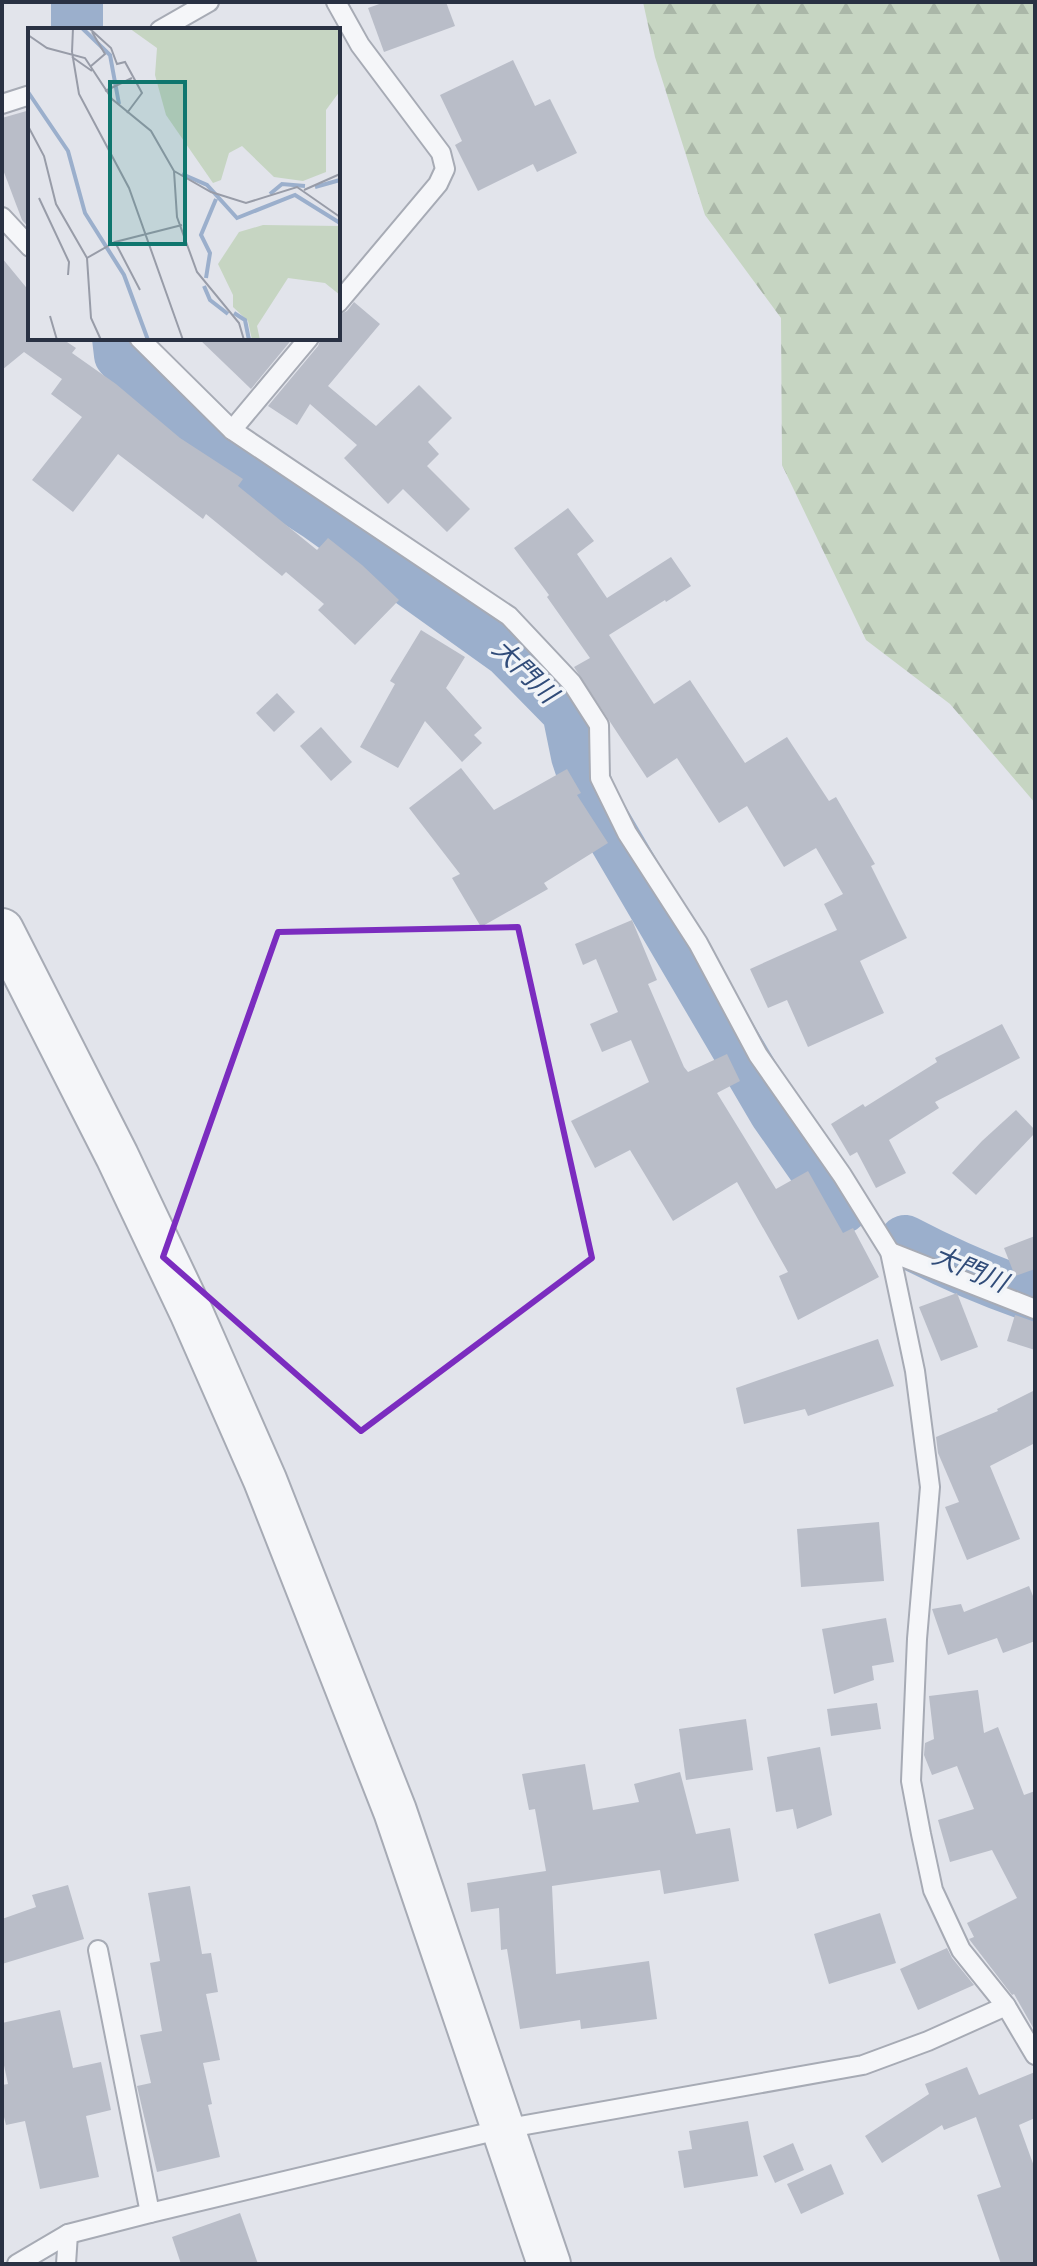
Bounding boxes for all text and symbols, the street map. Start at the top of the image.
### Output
inset map [28,28,340,340]
water label: 大門川 [485,632,567,712]
water label: 大門川 [927,1238,1015,1301]

